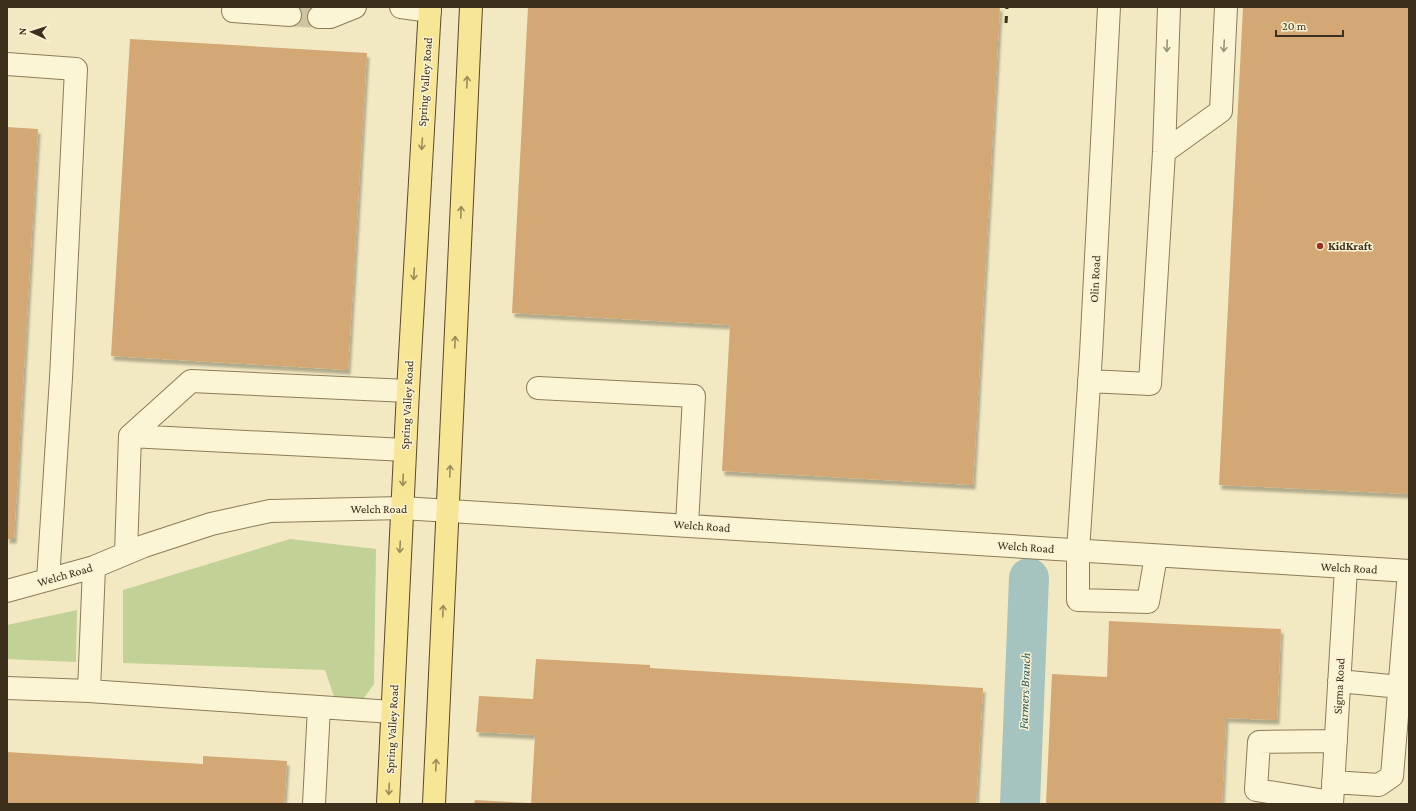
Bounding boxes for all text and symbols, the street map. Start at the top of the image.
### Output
north arrow [12,12,52,52]
scale bar [1276,12,1343,38]
text: 20 m [1282,19,1307,33]
text: N [16,27,28,36]
street label: Spring Valley Road [415,36,435,127]
one-way arrow [1164,39,1171,52]
one-way arrow [1220,39,1228,52]
one-way arrow [463,76,471,89]
one-way arrow [418,137,425,150]
one-way arrow [457,206,464,219]
place label: KidKraft [1328,239,1373,253]
marker: KidKraft [1315,241,1325,251]
street label: Olin Road [1087,254,1103,303]
one-way arrow [411,267,418,280]
one-way arrow [452,336,459,349]
street label: Spring Valley Road [398,359,416,450]
one-way arrow [446,465,454,478]
one-way arrow [399,473,407,486]
street label: Welch Road [351,502,408,516]
street label: Welch Road [673,517,732,535]
street label: Welch Road [997,538,1056,556]
one-way arrow [396,540,404,553]
street label: Welch Road [36,560,95,590]
street label: Welch Road [1320,560,1378,577]
one-way arrow [440,605,447,618]
water label: Farmers Branch [1016,652,1033,730]
street label: Sigma Road [1331,657,1347,714]
street label: Spring Valley Road [383,683,401,774]
one-way arrow [432,759,439,772]
one-way arrow [385,782,393,795]

